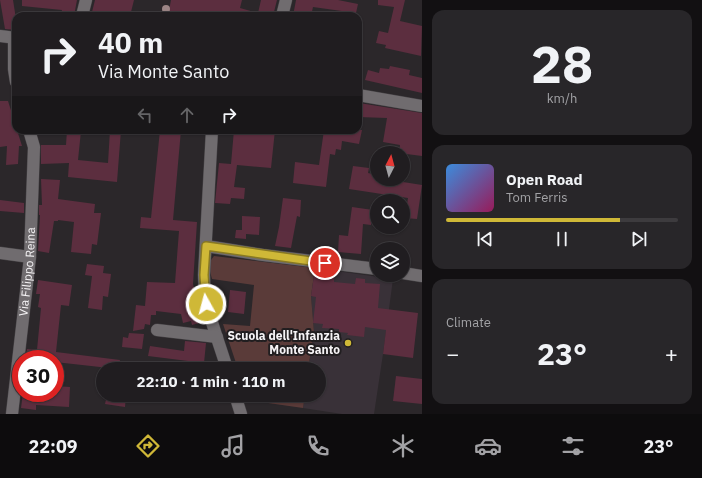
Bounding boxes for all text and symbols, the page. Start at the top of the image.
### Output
text: 40 m [98,24,163,61]
icon: right [32,28,84,80]
text: 28 [531,30,593,97]
text: Via Monte Santo [98,60,229,83]
text: km/h [547,90,577,107]
icon: left [134,104,156,126]
icon: ahead [176,104,198,126]
icon: right [218,104,240,126]
north arrow [370,146,410,186]
map controls [370,146,410,282]
text: Open Road [506,170,583,189]
text: Tom Ferris [506,189,568,206]
button: search [370,194,410,234]
street label: Via Filippo Reina [15,226,38,317]
icon: previous [474,228,496,250]
icon: pause [551,228,573,250]
icon: next [628,228,650,250]
button: layers [370,242,410,282]
pin [308,246,342,280]
icon: arrive [314,252,336,274]
position arrow [185,283,227,325]
text: Climate [446,314,491,331]
place label: Scuola dell'Infanzia Monte Santo [228,328,340,357]
text: 23° [537,334,587,373]
marker: Scuola dell'Infanzia Monte Santo [343,338,353,348]
text: − [446,339,459,368]
text: + [665,339,678,368]
speed limit sign: 30 [12,350,64,402]
text: 22:10 · 1 min · 110 m [137,372,285,391]
icon: directions [134,432,162,460]
icon: music [219,432,247,460]
icon: phone [304,432,332,460]
icon: climate [389,432,417,460]
icon: car [474,432,502,460]
icon: filters [559,432,587,460]
text: 22:09 [28,435,78,458]
text: 23° [643,435,674,458]

